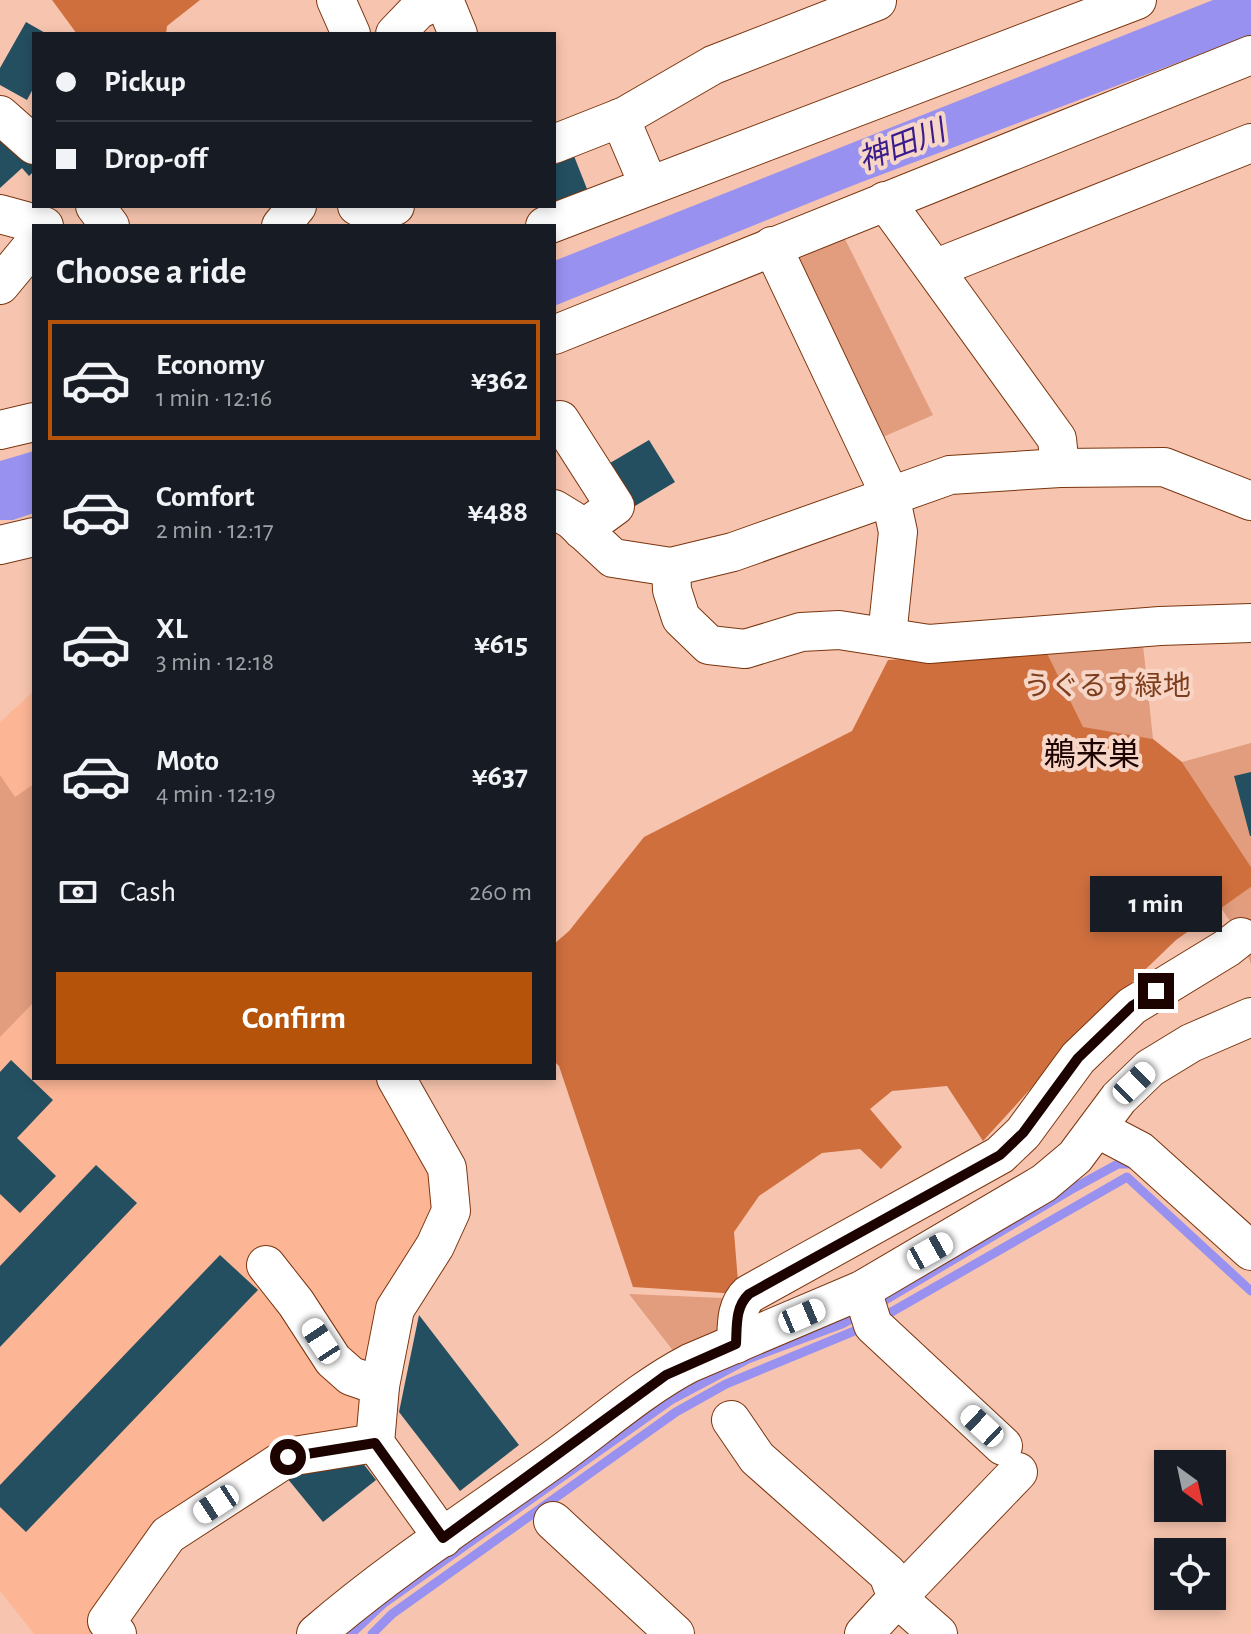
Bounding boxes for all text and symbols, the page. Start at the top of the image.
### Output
text: Pickup [104,67,186,97]
water label: 神田川 [854,113,952,176]
text: Drop-off [104,144,207,174]
text: Choose a ride [56,254,246,290]
icon: car [60,344,132,416]
text: Economy [156,350,265,380]
text: ¥362 [471,365,528,395]
text: 1 min · 12:16 [156,385,272,411]
icon: car [60,476,132,548]
text: Comfort [156,482,255,512]
text: ¥488 [468,497,528,527]
text: 2 min · 12:17 [156,517,274,543]
icon: car [60,608,132,680]
text: XL [156,614,188,644]
text: ¥615 [474,629,528,659]
text: 3 min · 12:18 [156,649,274,675]
park label: うぐるす緑地 [1023,671,1191,701]
district label: 鵜来巣 [1044,738,1140,771]
icon: car [60,740,132,812]
text: Moto [156,746,219,776]
text: ¥637 [472,761,528,791]
text: 4 min · 12:19 [156,781,276,807]
icon: cash [56,870,100,914]
callout: 1 min [1090,875,1222,931]
text: Cash [120,877,176,907]
text: 260 m [469,879,532,905]
text: 1 min [1129,891,1183,917]
button: Confirm [56,972,532,1064]
route end [1138,973,1174,1009]
car [1108,1058,1160,1108]
car [903,1229,957,1273]
car [775,1296,829,1336]
car [298,1314,344,1368]
car [956,1401,1008,1451]
route start [270,1439,306,1475]
north arrow [1154,1450,1226,1522]
map controls [1154,1450,1226,1610]
car [189,1481,243,1527]
button: locate [1154,1538,1226,1610]

